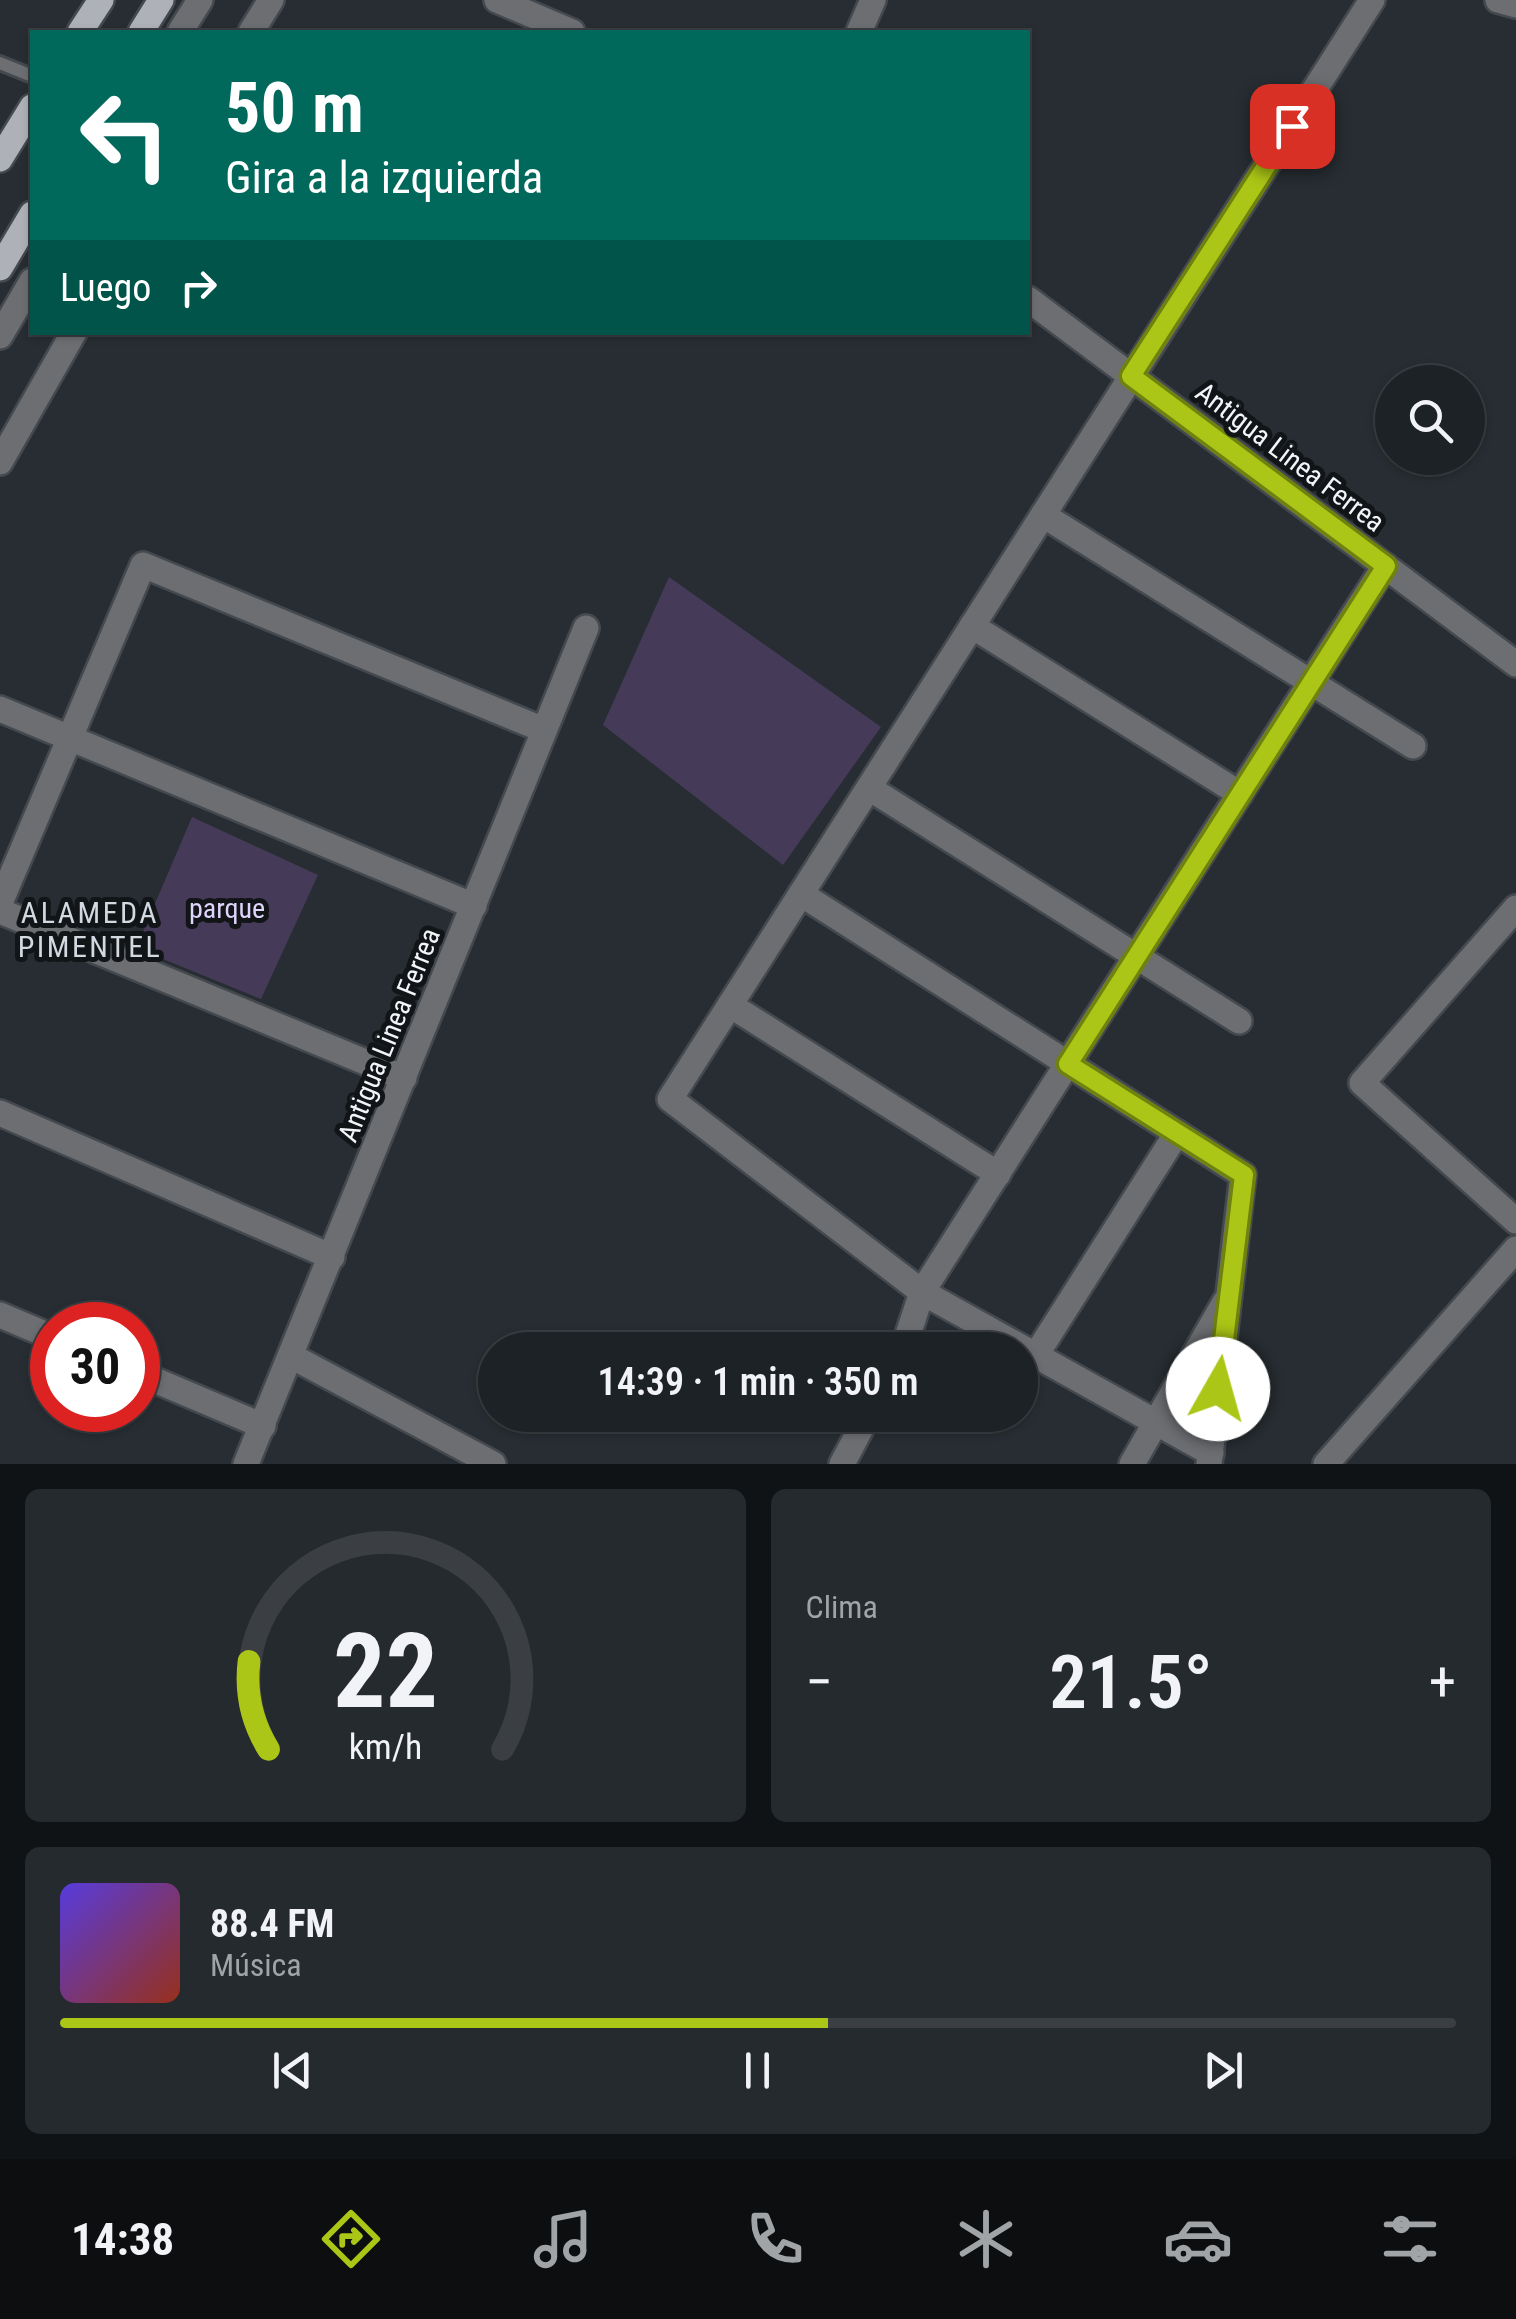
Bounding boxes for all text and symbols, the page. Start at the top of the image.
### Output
text: 50 m [225,67,364,149]
icon: left [60,70,190,200]
pin [1250,84,1335,169]
icon: arrive [1265,99,1320,154]
text: Gira a la izquierda [225,151,543,204]
icon: right [171,260,226,315]
text: Luego [60,266,151,310]
map controls [1375,365,1485,475]
button: search [1375,365,1485,475]
street label: Antigua Linea Ferrea [1189,375,1391,539]
park label: parque [189,892,265,925]
district label: ALAMEDA PIMENTEL [18,895,162,964]
street label: Antigua Linea Ferrea [331,923,447,1147]
speed limit sign: 30 [30,1302,160,1432]
position arrow [1166,1337,1270,1441]
text: 14:39 · 1 min · 350 m [598,1360,918,1404]
text: Clima [806,1588,878,1626]
text: 22 [333,1611,438,1732]
text: 21.5° [1049,1638,1213,1726]
text: − [806,1650,833,1714]
text: + [1429,1650,1456,1714]
text: km/h [348,1726,422,1768]
text: 88.4 FM [210,1902,334,1946]
text: Música [210,1946,302,1984]
icon: previous [265,2043,320,2098]
icon: pause [730,2043,785,2098]
icon: next [1196,2043,1251,2098]
icon: directions [316,2204,386,2274]
icon: music [528,2204,598,2274]
icon: phone [740,2204,810,2274]
icon: climate [951,2204,1021,2274]
icon: car [1163,2204,1233,2274]
icon: filters [1375,2204,1445,2274]
text: 14:38 [71,2213,174,2266]

